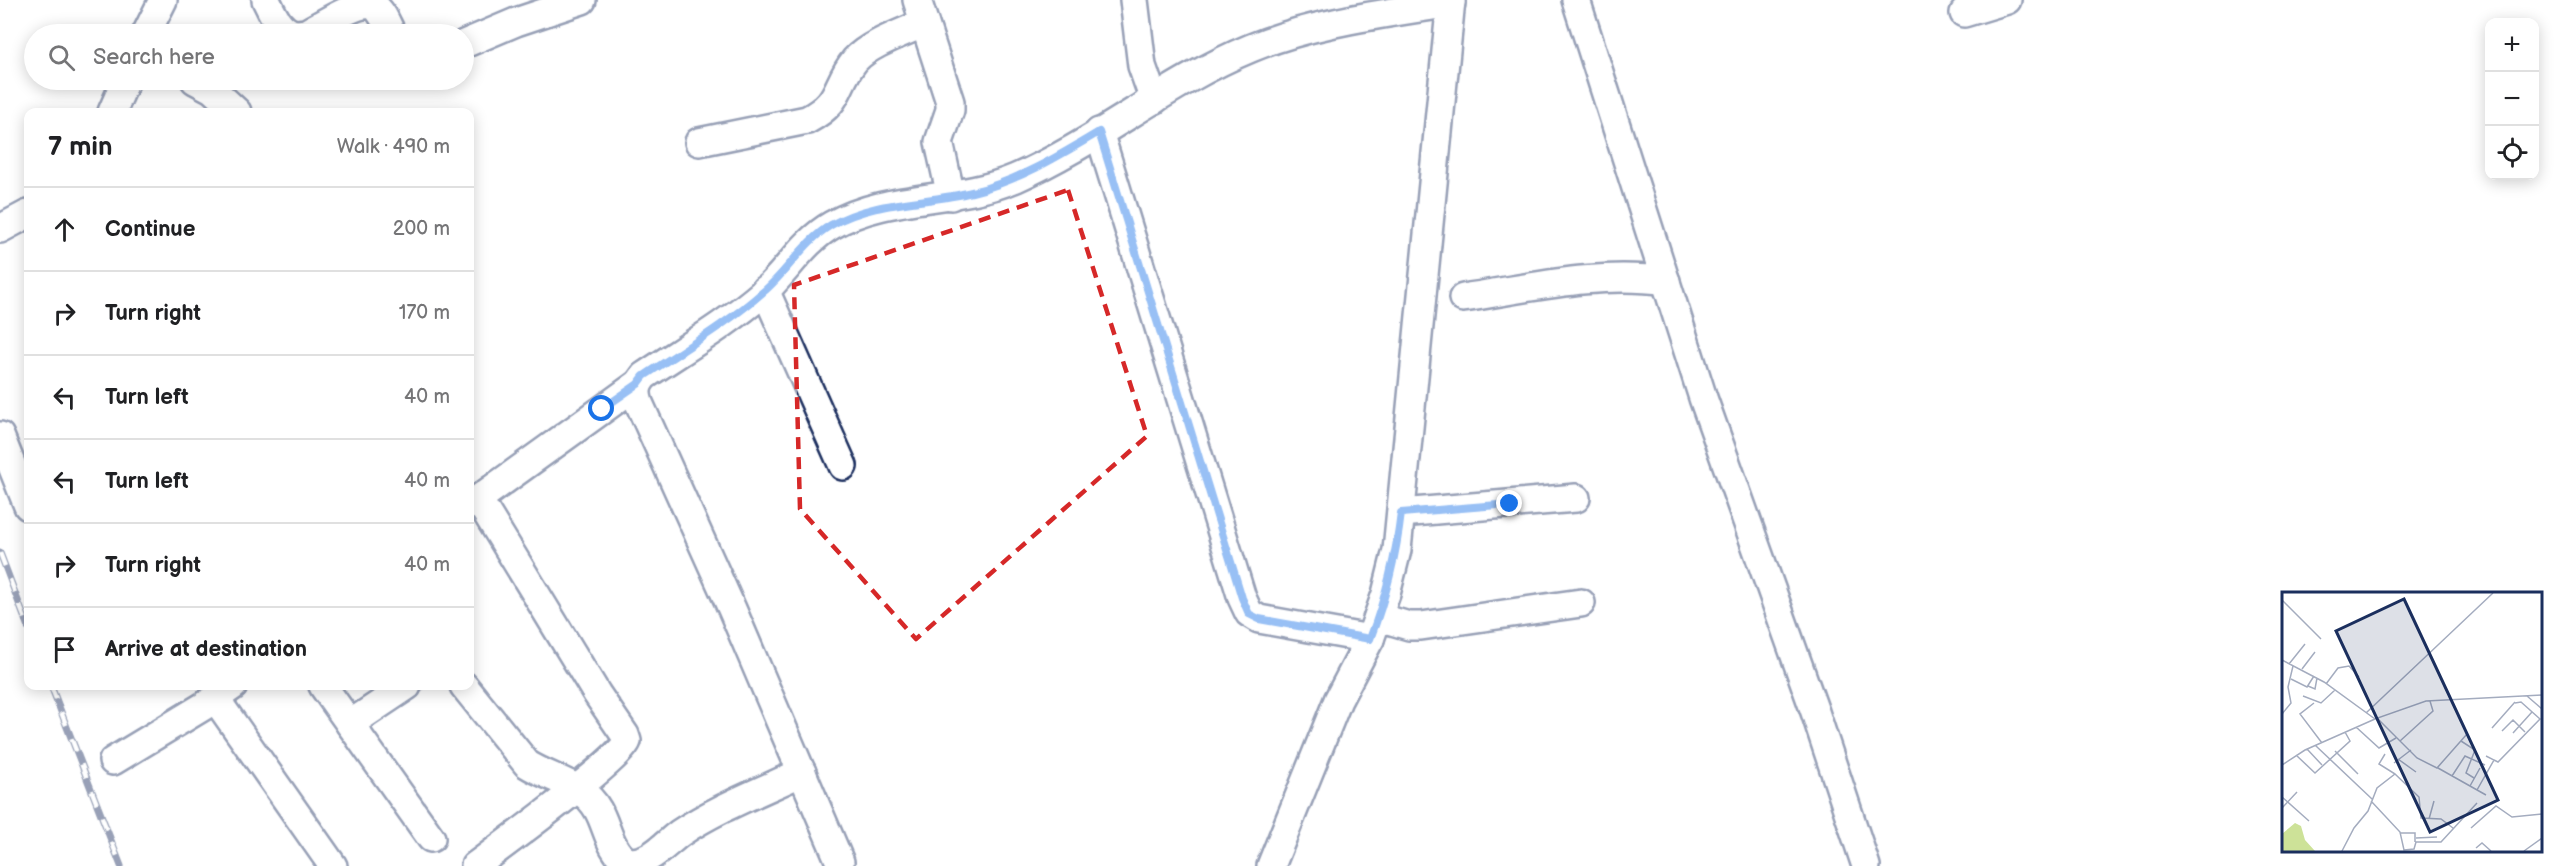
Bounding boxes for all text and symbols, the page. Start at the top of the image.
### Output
map controls [2485,18,2539,180]
button: + [2485,18,2539,72]
search box [24,24,474,90]
icon: search [45,41,78,74]
text: Search here [93,44,215,71]
button: − [2485,72,2539,126]
button: locate [2485,126,2539,180]
text: 7 min [48,132,112,163]
text: Walk · 490 m [337,135,450,159]
icon: ahead [48,213,81,246]
text: Continue [105,216,195,243]
text: 200 m [393,217,450,241]
icon: right [48,297,81,330]
text: Turn right [105,300,201,327]
text: 170 m [399,301,450,325]
icon: left [48,381,81,414]
text: Turn left [105,384,189,411]
text: 40 m [404,385,450,409]
route start [588,395,614,421]
icon: left [48,465,81,498]
text: Turn left [105,468,189,495]
text: 40 m [404,469,450,493]
route end [1496,490,1522,516]
icon: right [48,549,81,582]
text: Turn right [105,552,201,579]
text: 40 m [404,553,450,577]
inset map [2282,592,2542,851]
icon: arrive [48,633,81,666]
text: Arrive at destination [105,636,307,663]

